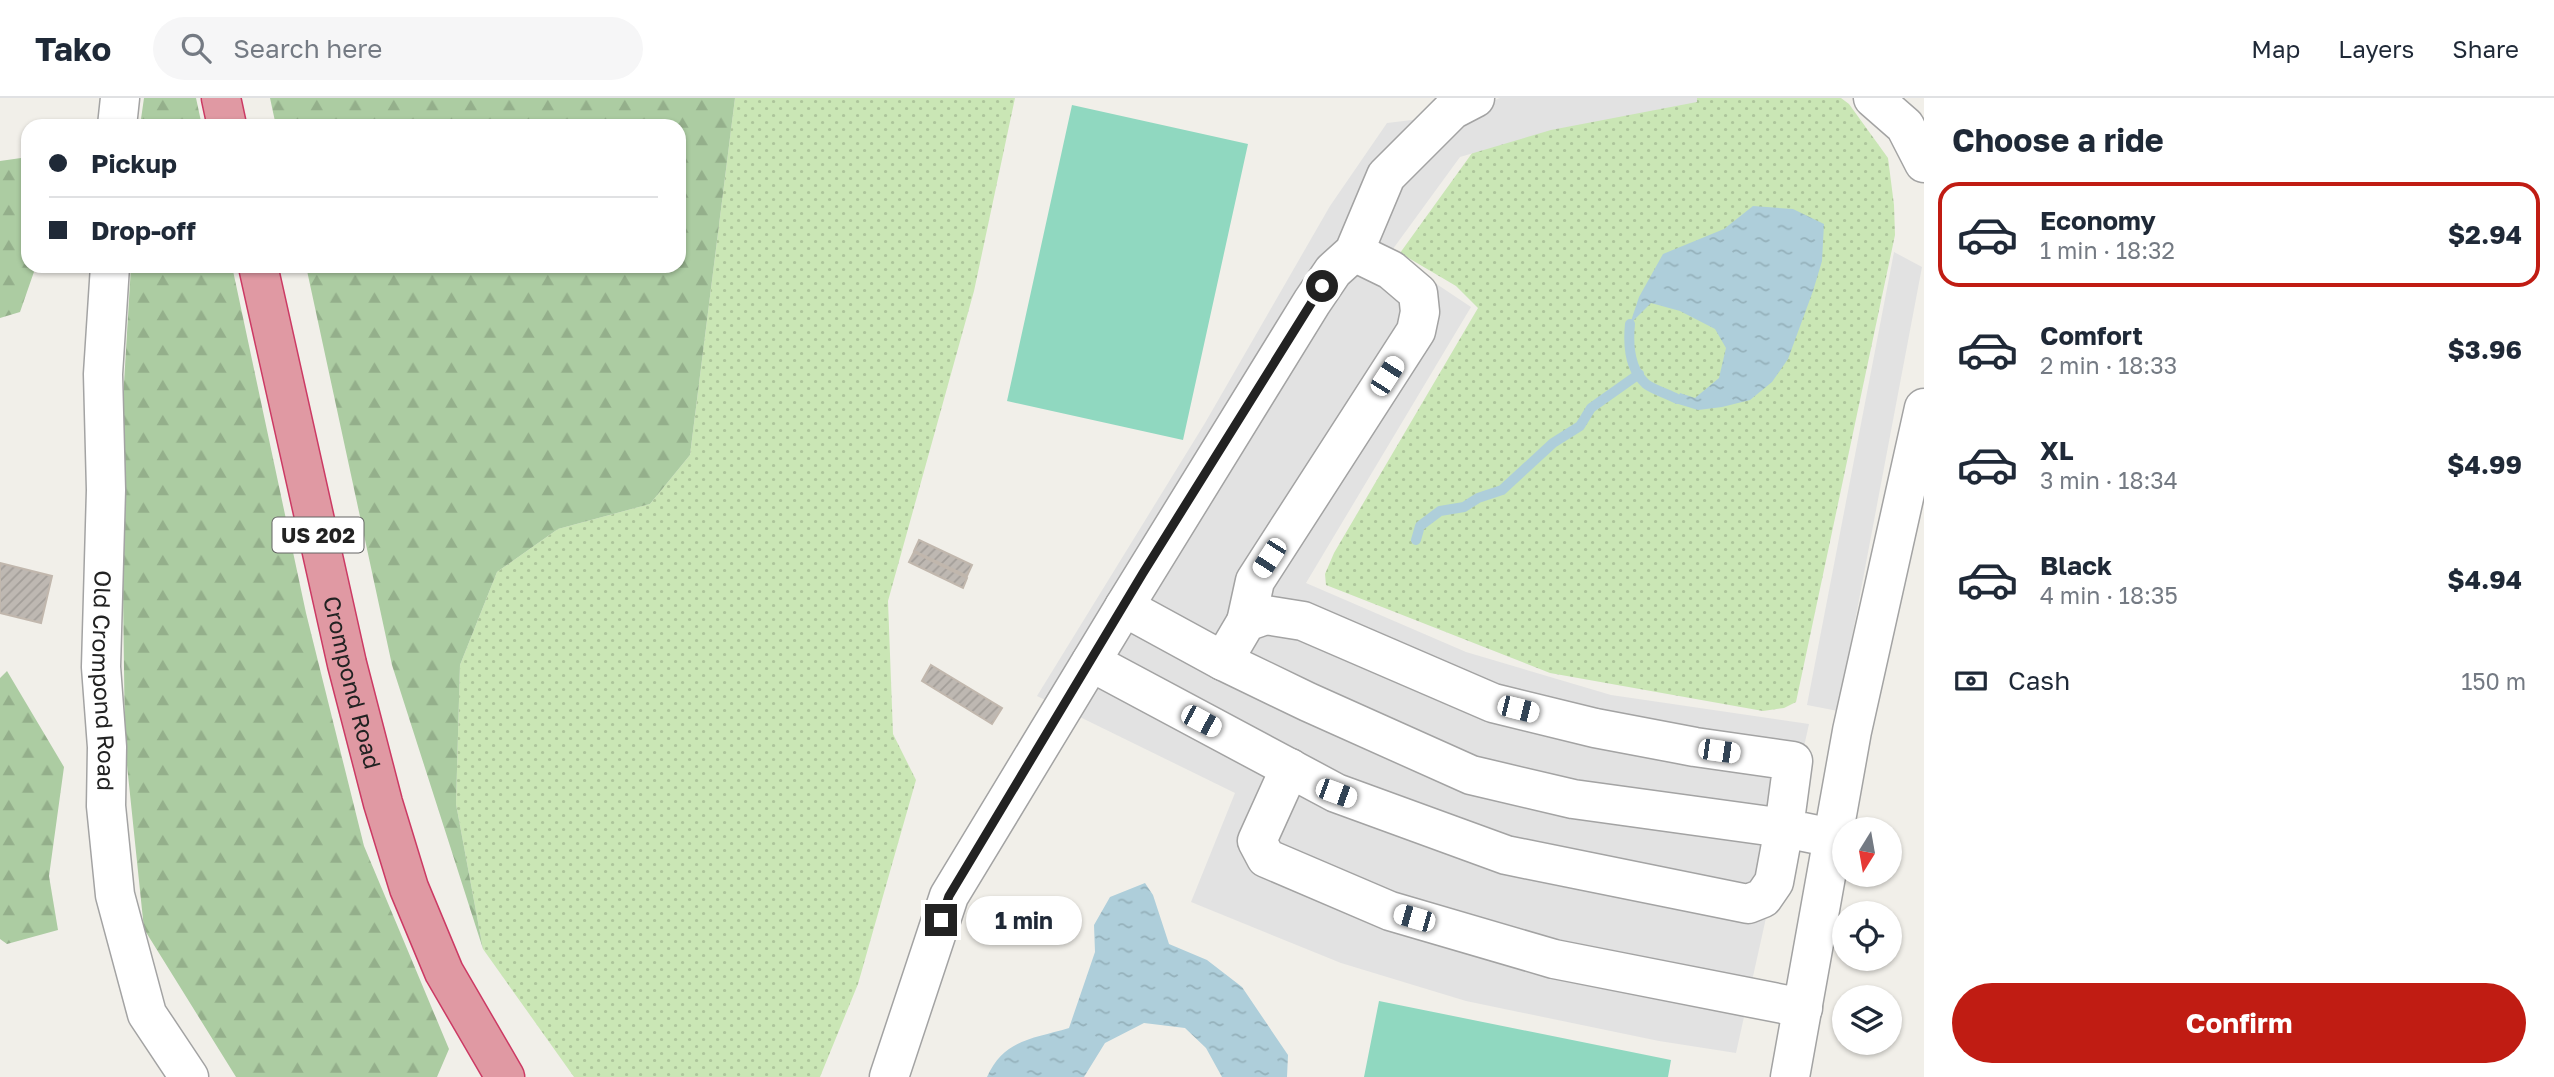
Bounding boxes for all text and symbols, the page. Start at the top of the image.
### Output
search box [153,17,643,80]
text: Tako [35,29,111,68]
icon: search [177,29,215,67]
text: Search here [233,33,382,64]
text: Map [2251,34,2300,63]
text: Layers [2338,34,2414,63]
text: Share [2452,34,2519,63]
text: Choose a ride [1952,121,2164,159]
text: Pickup [91,148,177,179]
icon: car [1956,203,2019,266]
text: Economy [2040,205,2156,236]
text: Drop-off [91,215,196,246]
text: $2.94 [2448,219,2522,250]
text: 1 min · 18:32 [2040,236,2175,264]
route start [1306,270,1338,302]
icon: car [1956,318,2019,381]
text: Comfort [2040,320,2143,351]
text: $3.96 [2447,334,2522,365]
text: 2 min · 18:33 [2040,351,2177,379]
car [1367,353,1408,399]
icon: car [1956,433,2019,496]
text: XL [2040,435,2074,466]
text: $4.99 [2447,449,2522,480]
text: 3 min · 18:34 [2040,466,2178,494]
road number: US 202 [272,518,364,552]
car [1249,535,1290,581]
icon: car [1956,548,2019,611]
text: Black [2040,550,2112,581]
text: $4.94 [2447,564,2522,595]
street label: Old Crompond Road [87,570,121,791]
text: 4 min · 18:35 [2040,581,2178,609]
street label: Crompond Road [318,593,388,772]
icon: cash [1952,662,1990,700]
text: Cash [2008,665,2070,696]
text: 150 m [2461,667,2526,695]
car [1496,694,1541,724]
car [1178,702,1225,740]
car [1697,738,1742,764]
car [1313,776,1360,810]
north arrow [1832,817,1902,887]
map controls [1832,817,1902,1055]
callout: 1 min [965,896,1081,944]
button: locate [1832,901,1902,971]
car [1391,902,1438,934]
route end [925,904,957,936]
text: 1 min [995,906,1053,934]
button: Confirm [1952,983,2526,1063]
button: layers [1832,985,1902,1055]

